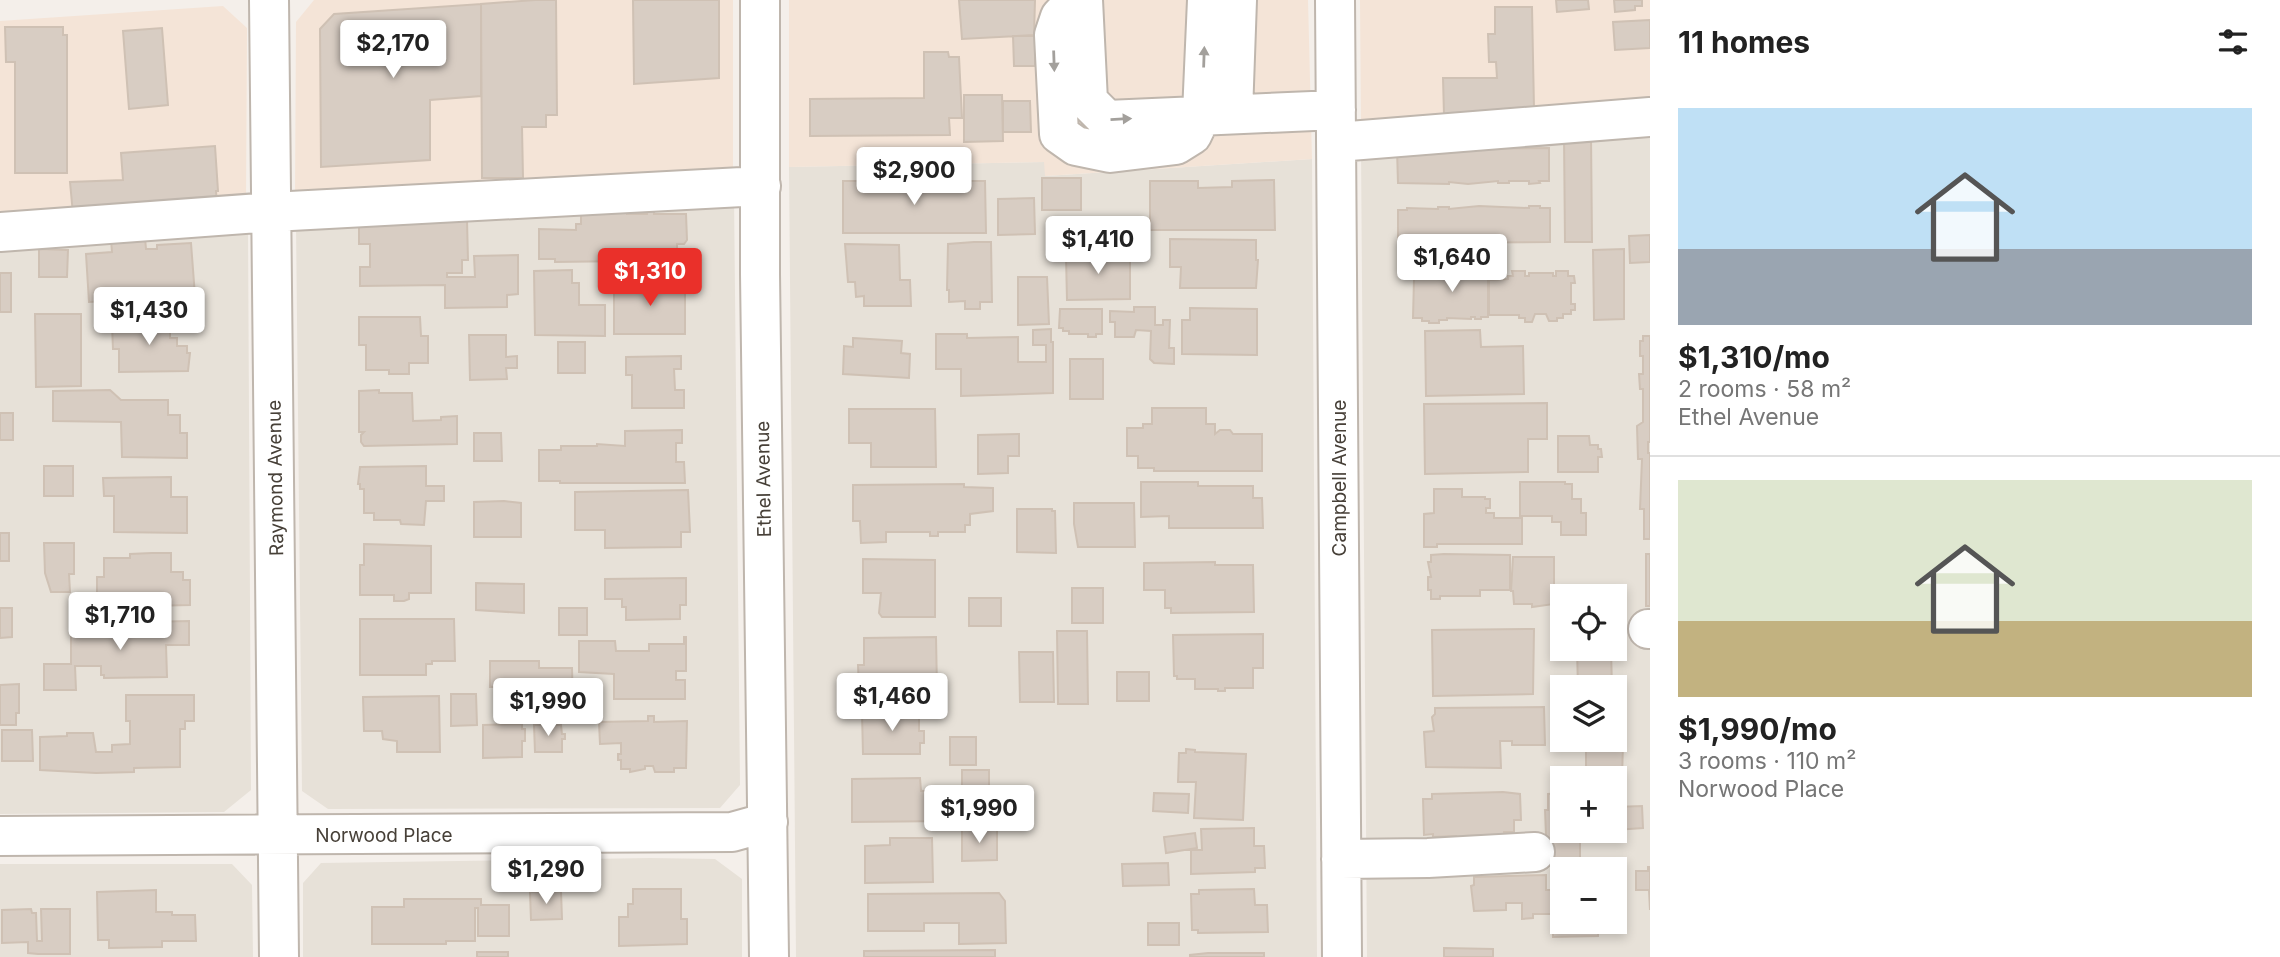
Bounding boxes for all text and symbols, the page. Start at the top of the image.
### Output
pin: $2,170 [336,20,450,80]
icon: filters [2214,23,2252,61]
text: 11 homes [1678,24,1810,60]
text: $2,170 [356,29,430,57]
one-way arrow [1198,46,1209,68]
one-way arrow [1049,50,1060,72]
one-way arrow [1110,113,1132,124]
pin: $2,900 [857,148,971,207]
icon: home [1902,154,2028,280]
text: $2,900 [873,156,955,184]
pin: $1,410 [1041,216,1155,276]
text: $1,410 [1062,225,1134,253]
pin: $1,640 [1395,234,1509,294]
text: $1,640 [1413,243,1491,271]
pin: $1,310 [593,248,707,308]
text: $1,310 [614,257,686,285]
pin: $1,430 [92,288,206,347]
text: $1,430 [110,296,188,324]
text: $1,310/mo [1678,339,1830,375]
text: 2 rooms · 58 m² [1678,375,1851,403]
street label: Raymond Avenue [263,400,288,556]
street label: Campbell Avenue [1328,400,1351,556]
text: Ethel Avenue [1678,403,1819,431]
street label: Ethel Avenue [751,420,776,538]
icon: home [1902,526,2028,652]
map controls [1550,584,1627,934]
button: locate [1550,584,1627,661]
pin: $1,710 [63,592,177,652]
text: $1,710 [85,601,155,629]
pin: $1,460 [835,674,949,733]
button: layers [1550,675,1627,752]
pin: $1,990 [491,678,605,738]
text: $1,460 [853,682,931,710]
text: $1,990 [509,687,587,715]
text: $1,990/mo [1678,711,1837,747]
text: 3 rooms · 110 m² [1678,747,1856,775]
button: + [1550,766,1627,843]
text: Norwood Place [1678,775,1844,803]
pin: $1,990 [922,786,1036,845]
text: $1,990 [940,794,1018,822]
street label: Norwood Place [315,824,453,847]
pin: $1,290 [489,846,603,906]
text: $1,290 [507,855,585,883]
button: − [1550,857,1627,934]

